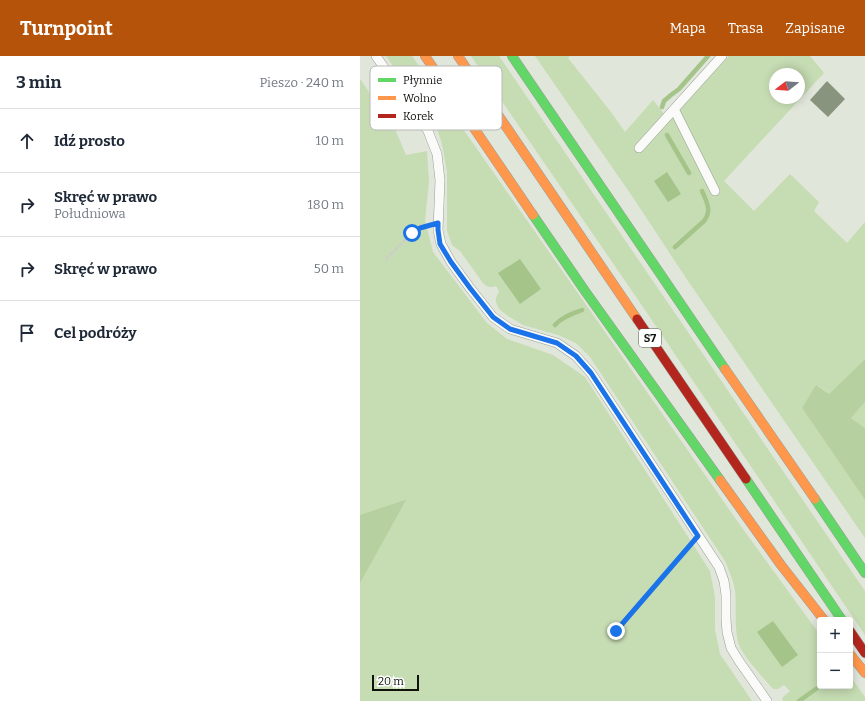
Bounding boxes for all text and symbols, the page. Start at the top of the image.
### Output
text: Turnpoint [20,17,113,40]
text: Mapa [670,20,706,37]
text: Trasa [728,20,763,37]
text: Zapisane [785,20,845,37]
legend [370,66,502,130]
north arrow [769,68,805,104]
text: 3 min [16,72,61,93]
text: Płynnie [403,74,442,87]
text: Pieszo · 240 m [260,75,344,90]
text: Wolno [403,92,436,105]
text: Korek [403,110,434,123]
icon: ahead [16,130,38,152]
text: Idź prosto [54,132,125,150]
text: 10 m [315,133,344,148]
text: Skręć w prawo [54,188,157,206]
icon: right [16,194,38,216]
text: 180 m [308,197,344,212]
text: Południowa [54,206,126,221]
route start [403,224,421,242]
icon: right [16,258,38,280]
text: Skręć w prawo [54,260,157,278]
text: 50 m [314,261,344,276]
icon: arrive [16,322,38,344]
text: Cel podróży [54,324,137,342]
road number: S7 [639,329,661,347]
map controls [817,617,853,689]
button: + [817,617,853,653]
route end [607,622,625,640]
button: − [817,653,853,689]
scale bar [372,673,419,692]
text: 20 m [378,675,404,688]

